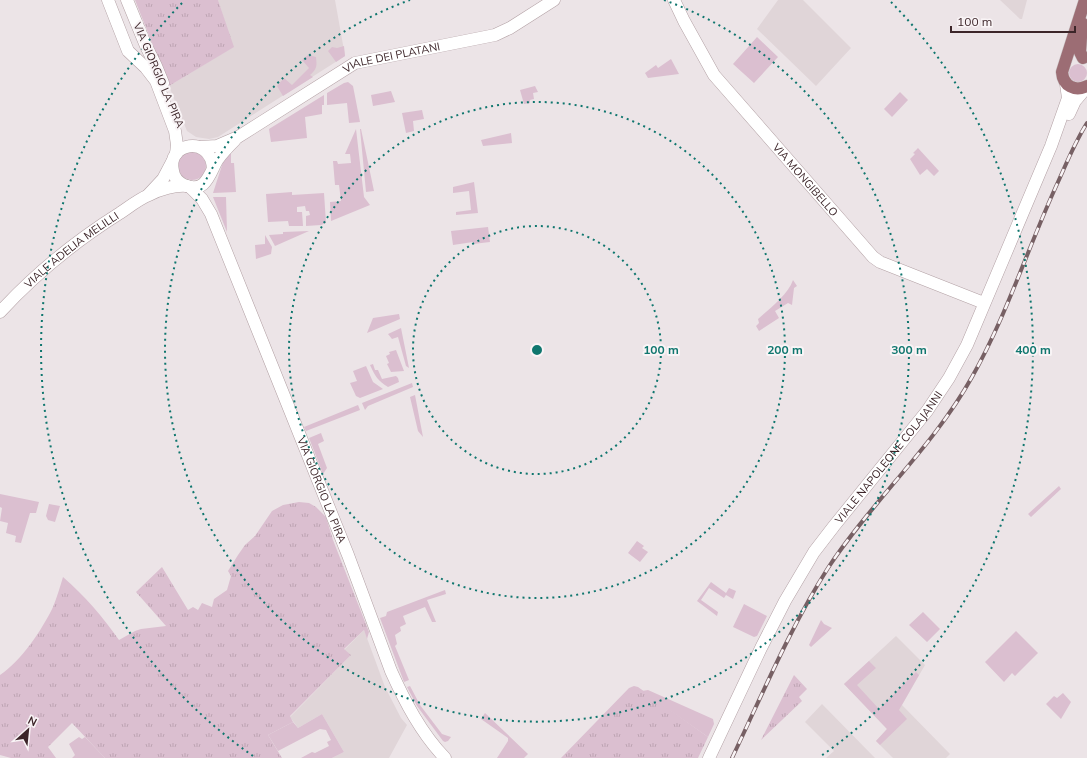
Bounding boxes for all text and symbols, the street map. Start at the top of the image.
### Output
scale bar [951,8,1075,34]
text: 100 m [957,14,992,29]
street label: VIA GIORGIO LA PIRA [130,20,188,130]
street label: VIALE DEI PLATANI [340,39,441,76]
street label: VIA MONGIBELLO [770,140,841,219]
street label: VIALE ADELIA MELILLI [21,209,121,291]
text: 100 m [643,342,679,357]
text: 200 m [767,342,803,357]
text: 300 m [891,342,927,357]
text: 400 m [1015,342,1051,357]
centre of rings [530,343,544,357]
street label: VIALE NAPOLEONE COLAJANNI [832,388,945,526]
street label: VIA GIORGIO LA PIRA [294,435,350,545]
north arrow [8,710,48,750]
text: N [26,713,39,729]

